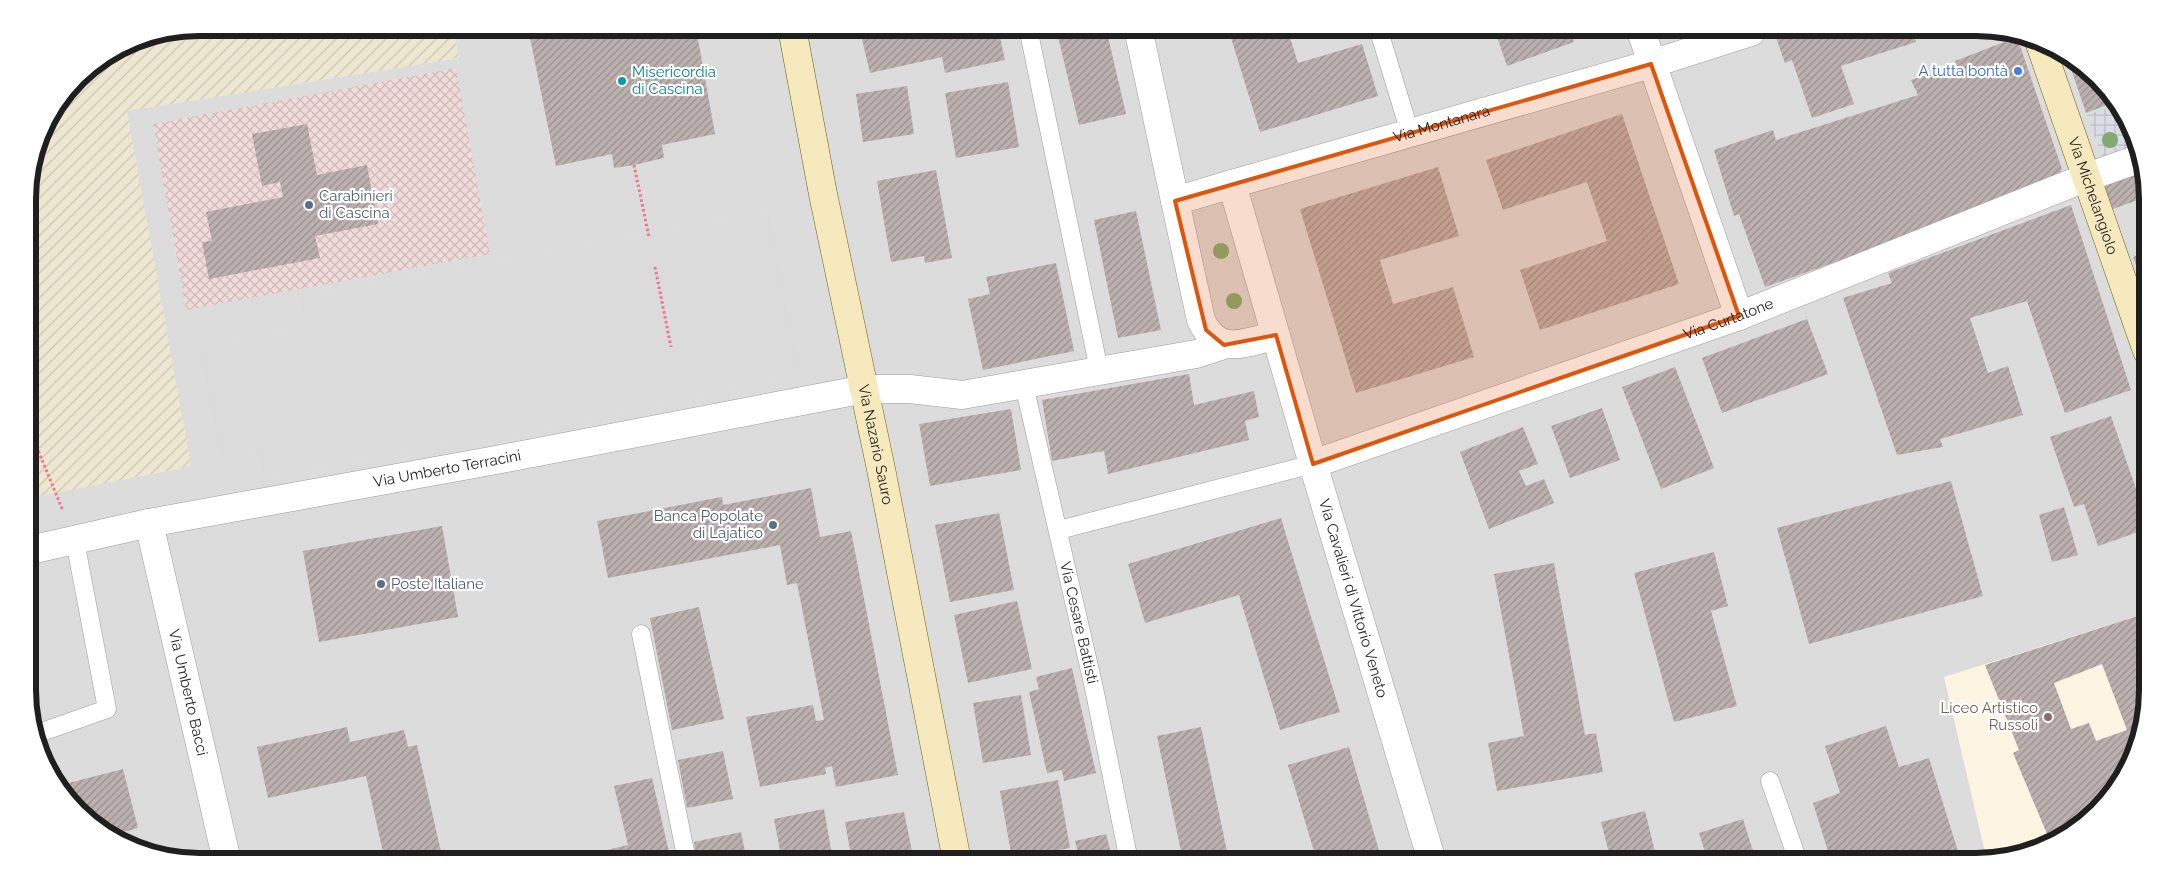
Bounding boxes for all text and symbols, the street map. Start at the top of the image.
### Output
place label: A tutta bontà [1918,62,2008,80]
place label: Misericordia di Cascina [632,63,716,98]
marker: A tutta bontà [2012,65,2024,77]
marker: Misericordia di Cascina [616,75,628,87]
street label: Via Montanara [1391,102,1492,146]
street label: Via Michelangiolo [2064,135,2122,257]
place label: Carabinieri di Cascina [319,187,393,222]
marker: Carabinieri di Cascina [303,199,315,211]
street label: Via Curtatone [1681,294,1776,344]
street label: Via Nazario Sauro [854,383,897,506]
street label: Via Umberto Terracini [372,446,522,491]
street label: Via Cavalieri di Vittorio Veneto [1315,497,1392,700]
place label: Banca Popolate di Lajatico [654,507,763,542]
marker: Banca Popolate di Lajatico [767,519,779,531]
street label: Via Cesare Battisti [1056,560,1102,686]
place label: Poste Italiane [391,575,484,593]
marker: Poste Italiane [375,578,387,590]
street label: Via Umberto Bacci [165,627,211,758]
place label: Liceo Artistico Russoli [1940,699,2038,734]
marker: Liceo Artistico Russoli [2042,711,2054,723]

